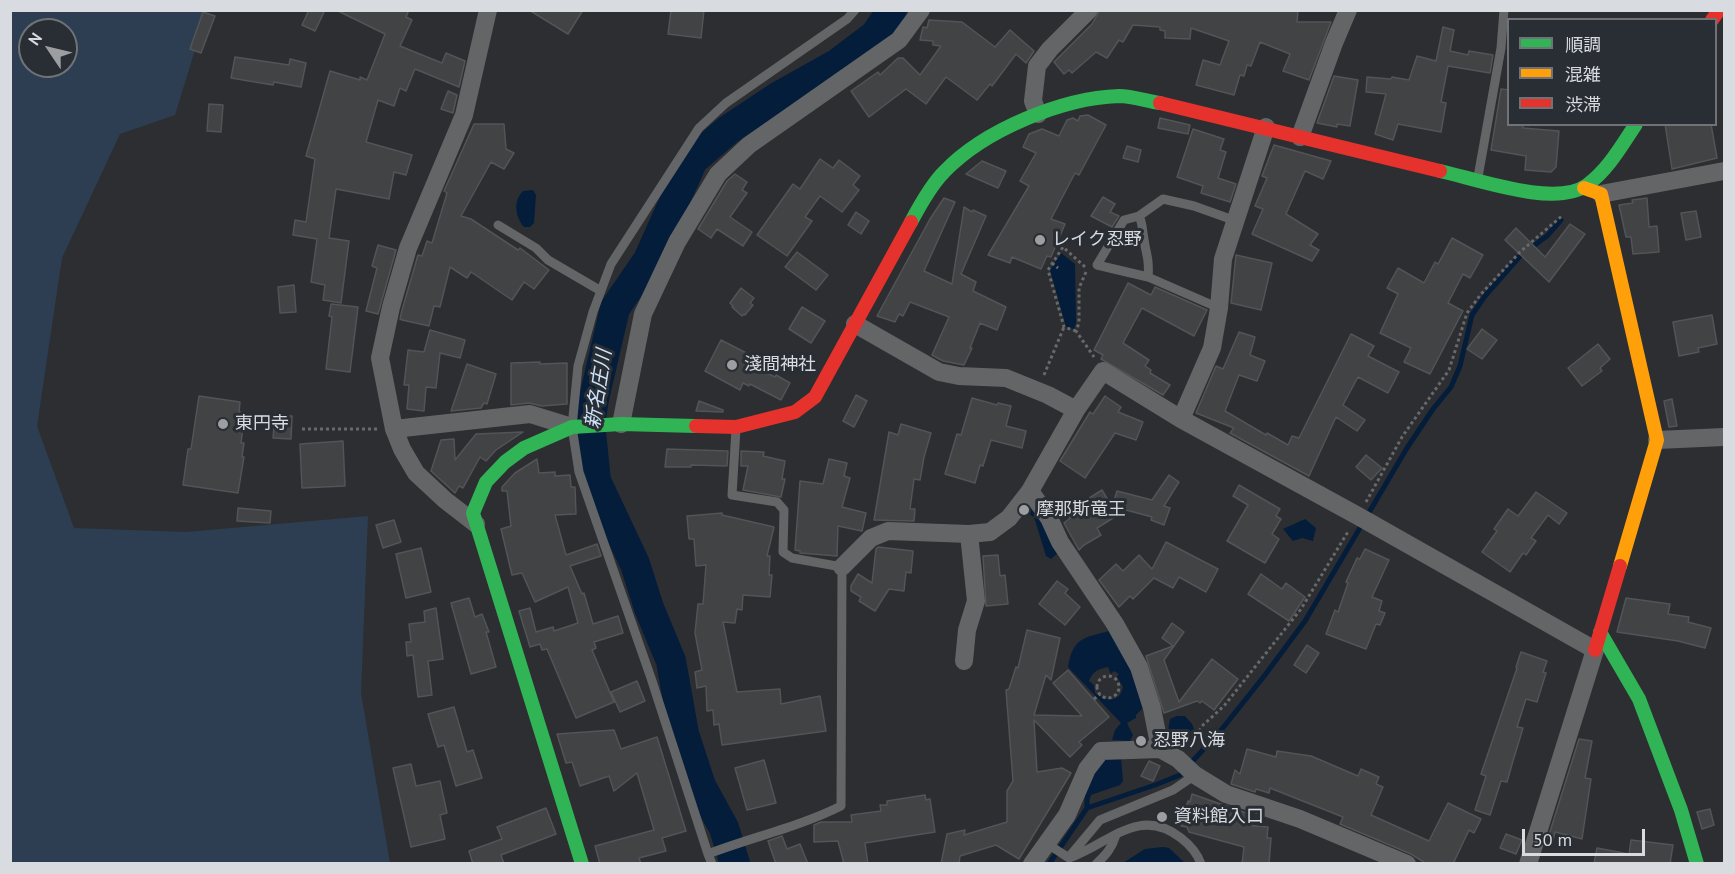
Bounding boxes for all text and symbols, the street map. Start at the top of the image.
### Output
north arrow [18,18,78,78]
legend [1507,18,1717,126]
text: N [24,29,46,49]
text: 順調 [1565,33,1601,56]
text: 混雑 [1565,63,1601,86]
text: 渋滞 [1565,93,1601,116]
place label: レイク忍野 [1052,229,1142,251]
marker: レイク忍野 [1033,233,1047,247]
water label: 新名庄川 [581,348,617,430]
place label: 淺間神社 [744,354,816,376]
marker: 淺間神社 [725,358,739,372]
place label: 東円寺 [235,413,289,435]
marker: 東円寺 [216,417,230,431]
place label: 摩那斯竜王 [1036,499,1126,521]
marker: 摩那斯竜王 [1017,503,1031,517]
place label: 忍野八海 [1153,730,1225,752]
marker: 忍野八海 [1134,734,1148,748]
place label: 資料館入口 [1174,806,1264,828]
marker: 資料館入口 [1155,810,1169,824]
scale bar [1525,817,1648,855]
text: 50 m [1533,828,1572,851]

